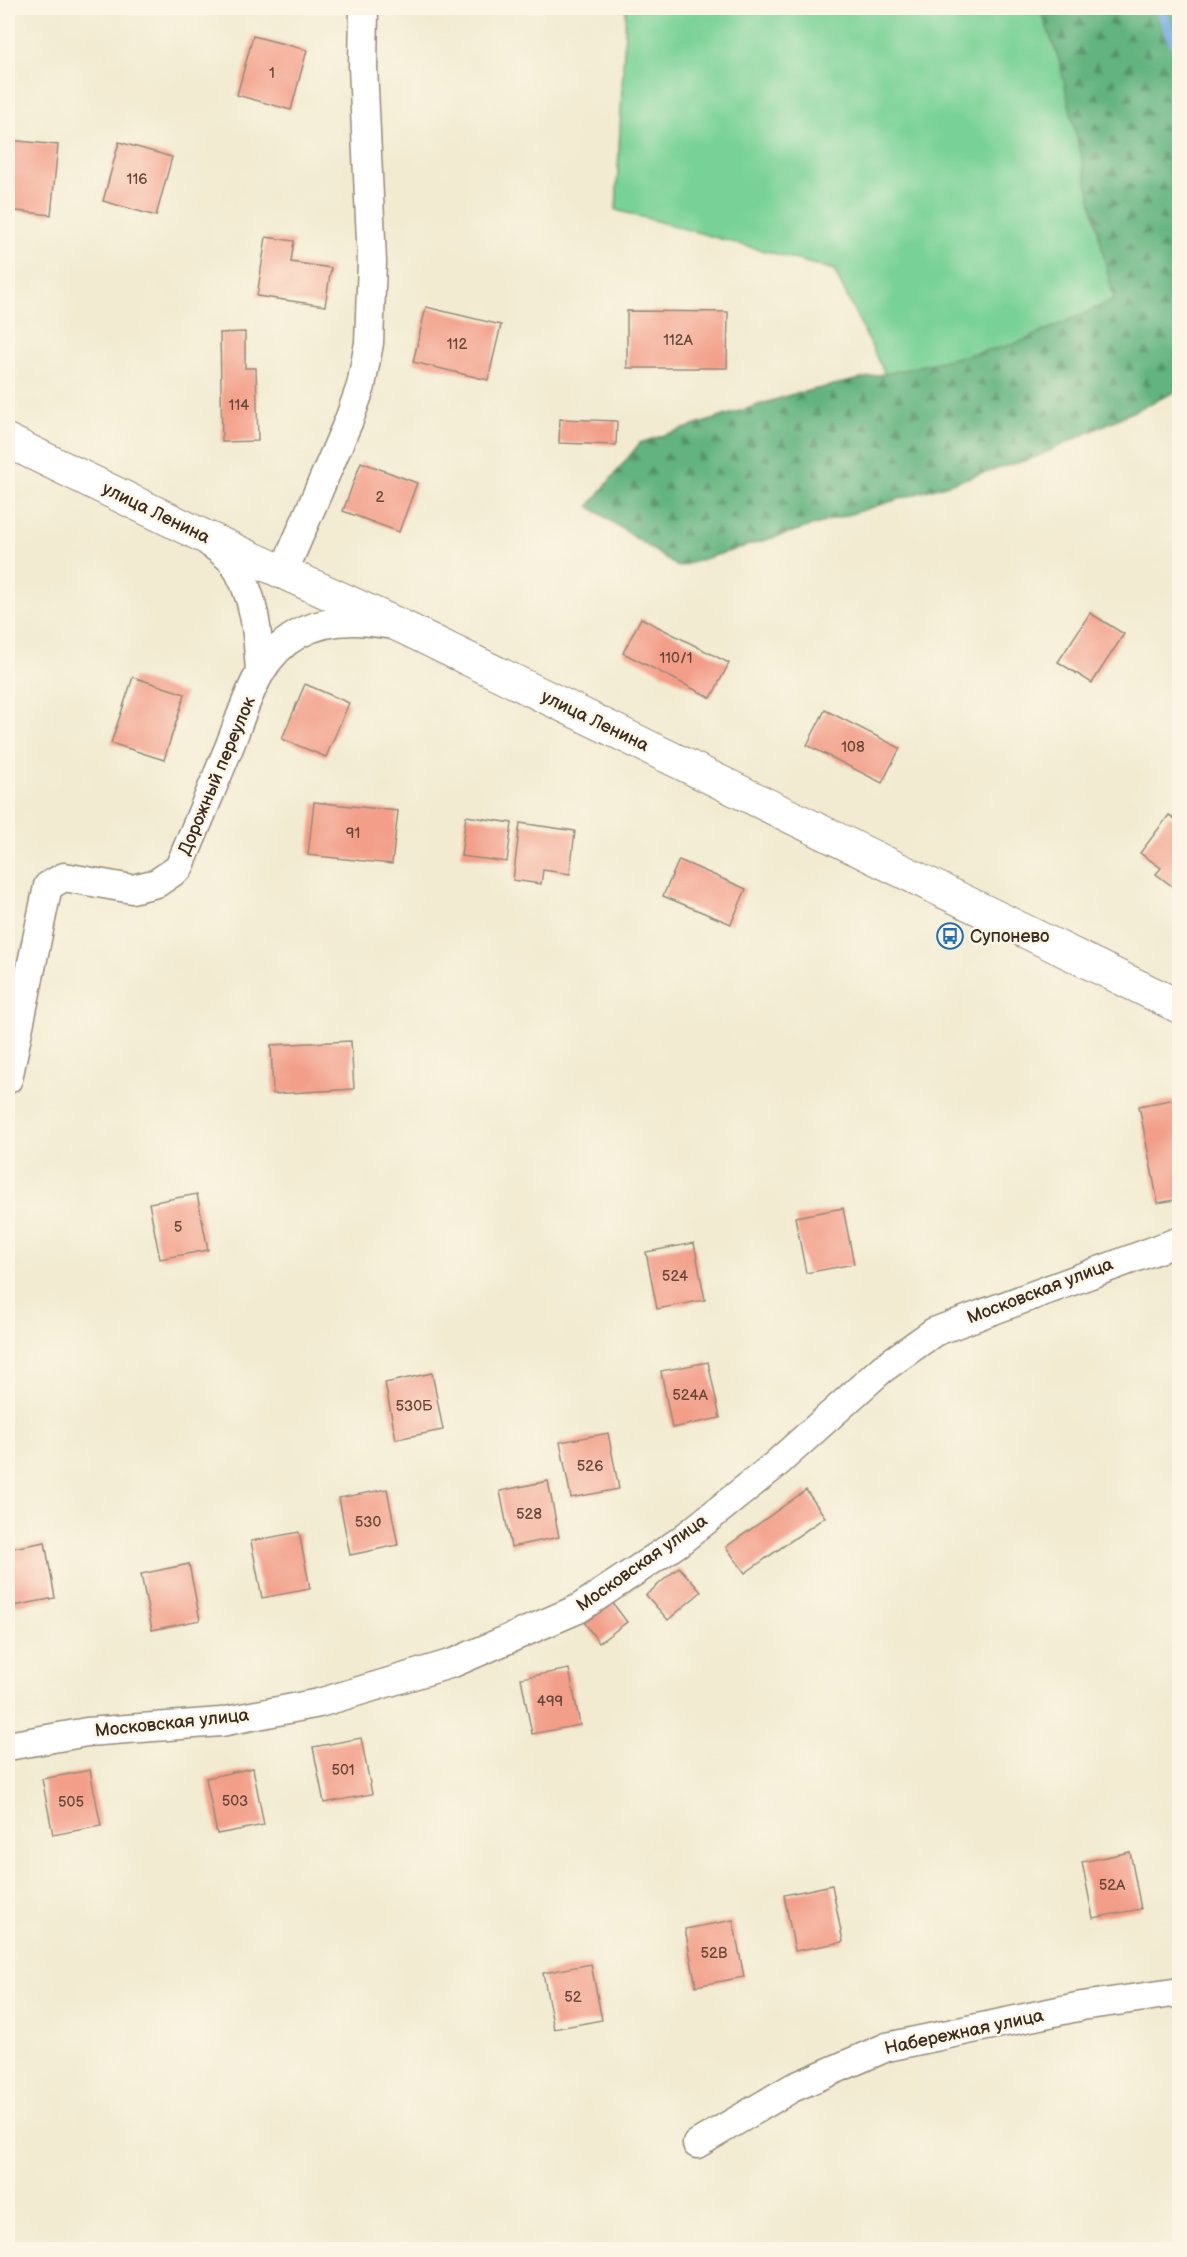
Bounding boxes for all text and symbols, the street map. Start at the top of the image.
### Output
house number: 1 [269,64,275,83]
house number: 116 [127,170,147,189]
house number: 112А [663,331,694,350]
house number: 112 [447,335,467,354]
house number: 114 [229,396,249,415]
street label: улица Ленина [99,478,214,548]
house number: 2 [376,488,385,507]
house number: 110/1 [659,649,693,668]
street label: улица Ленина [538,686,653,756]
street label: Дорожный переулок [174,693,260,858]
house number: 108 [841,738,865,757]
house number: 91 [346,824,360,843]
bus stop icon: Супонево [935,921,965,951]
place label: Супонево [970,926,1049,947]
house number: 5 [174,1218,182,1237]
street label: Московская улица [964,1253,1116,1329]
house number: 524 [662,1267,688,1286]
house number: 524А [672,1386,709,1405]
house number: 530Б [395,1397,433,1416]
house number: 526 [577,1457,603,1476]
house number: 528 [516,1505,542,1524]
street label: Московская улица [573,1510,712,1616]
house number: 530 [355,1513,381,1532]
house number: 499 [537,1692,563,1711]
street label: Московская улица [94,1704,250,1742]
house number: 501 [331,1761,355,1780]
house number: 503 [222,1792,248,1811]
house number: 505 [58,1793,84,1812]
house number: 52А [1099,1876,1126,1895]
house number: 52В [701,1944,728,1963]
house number: 52 [564,1988,582,2007]
street label: Набережная улица [883,2005,1046,2059]

